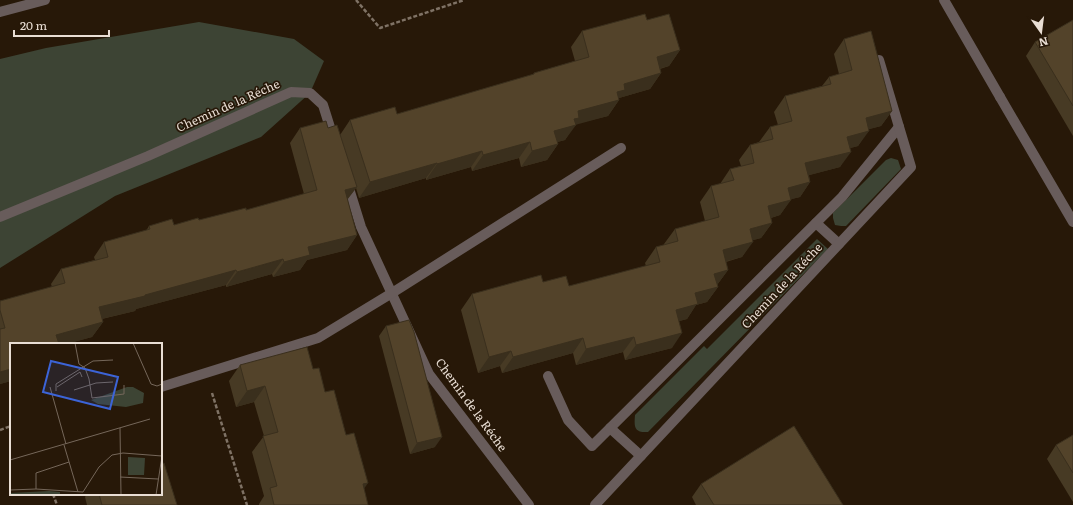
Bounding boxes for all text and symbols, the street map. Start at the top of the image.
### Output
scale bar [14,12,109,38]
north arrow [1021,12,1061,52]
text: 20 m [20,16,47,34]
text: N [1037,34,1050,52]
street label: Chemin de la Réche [173,74,282,136]
street label: Chemin de la Réche [737,238,826,332]
inset map [10,343,162,495]
street label: Chemin de la Réche [432,354,512,455]

